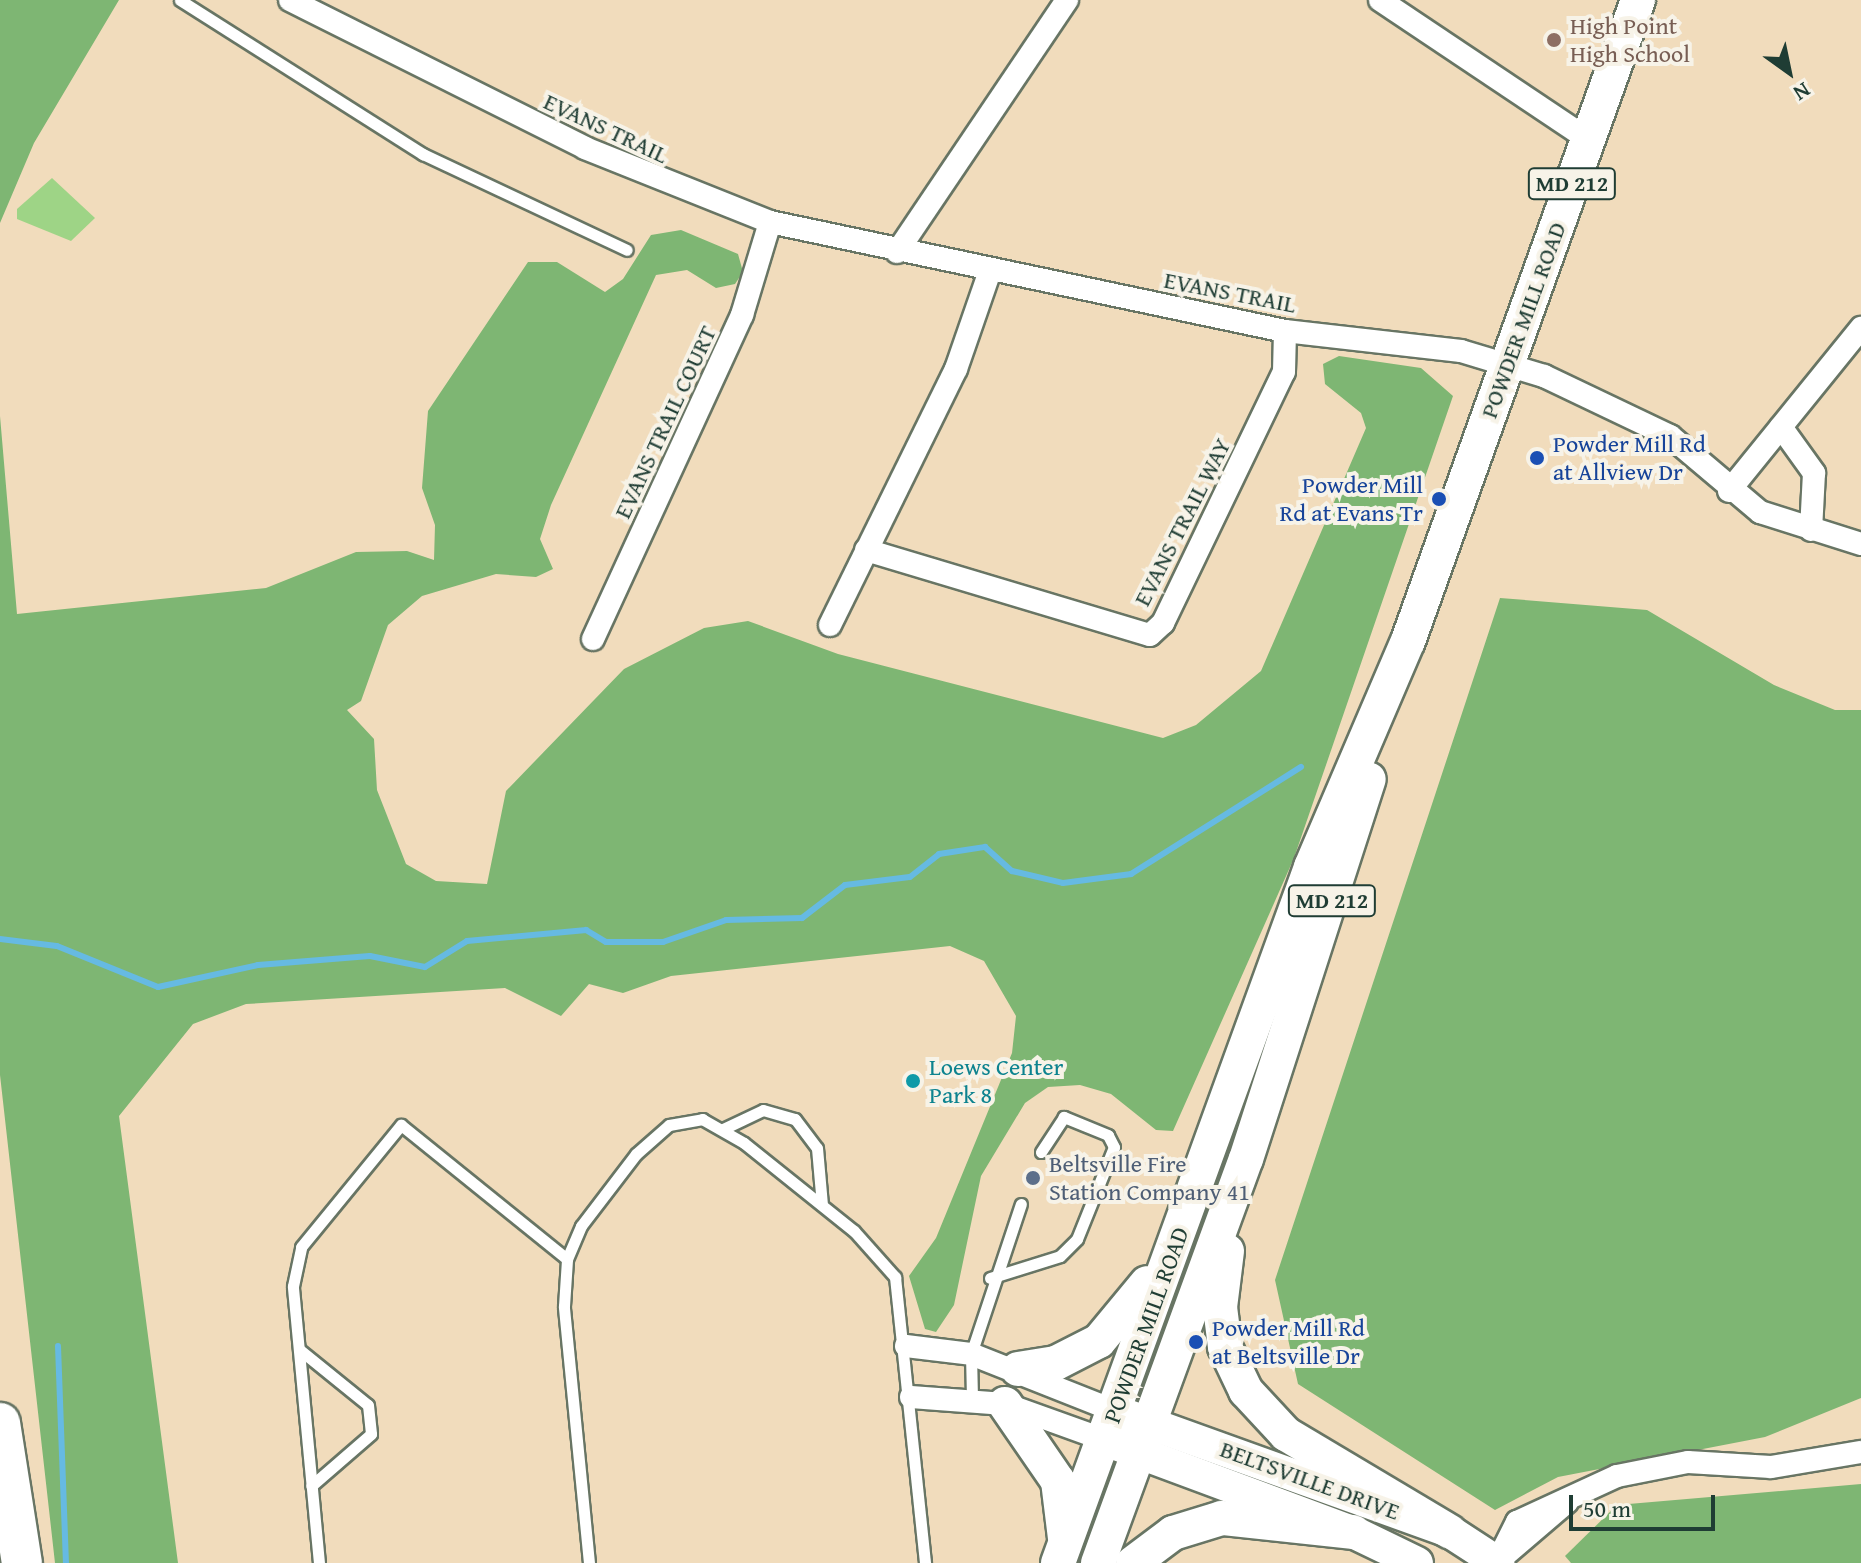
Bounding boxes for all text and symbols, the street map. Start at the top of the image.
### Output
place label: High Point High School [1570,12,1690,68]
marker: High Point High School [1545,31,1563,49]
north arrow [1749,32,1829,112]
text: N [1787,75,1817,110]
street label: EVANS TRAIL [539,87,673,169]
road number: MD 212 [1526,166,1618,202]
street label: POWDER MILL ROAD [1474,218,1572,422]
street label: EVANS TRAIL [1162,265,1298,319]
street label: EVANS TRAIL COURT [608,321,722,523]
place label: Powder Mill Rd at Allview Dr [1553,430,1706,486]
street label: EVANS TRAIL WAY [1127,433,1237,611]
marker: Powder Mill Rd at Allview Dr [1528,449,1546,467]
place label: Powder Mill Rd at Evans Tr [1279,471,1423,527]
marker: Powder Mill Rd at Evans Tr [1430,490,1448,508]
road number: MD 212 [1286,883,1378,919]
place label: Loews Center Park 8 [929,1053,1063,1109]
marker: Loews Center Park 8 [904,1072,922,1090]
place label: Beltsville Fire Station Company 41 [1049,1150,1250,1206]
marker: Beltsville Fire Station Company 41 [1024,1169,1042,1187]
street label: POWDER MILL ROAD [1097,1223,1195,1427]
place label: Powder Mill Rd at Beltsville Dr [1212,1314,1365,1370]
marker: Powder Mill Rd at Beltsville Dr [1187,1333,1205,1351]
street label: BELTSVILLE DRIVE [1216,1434,1404,1526]
scale bar [1573,1479,1719,1529]
text: 50 m [1583,1491,1631,1526]

